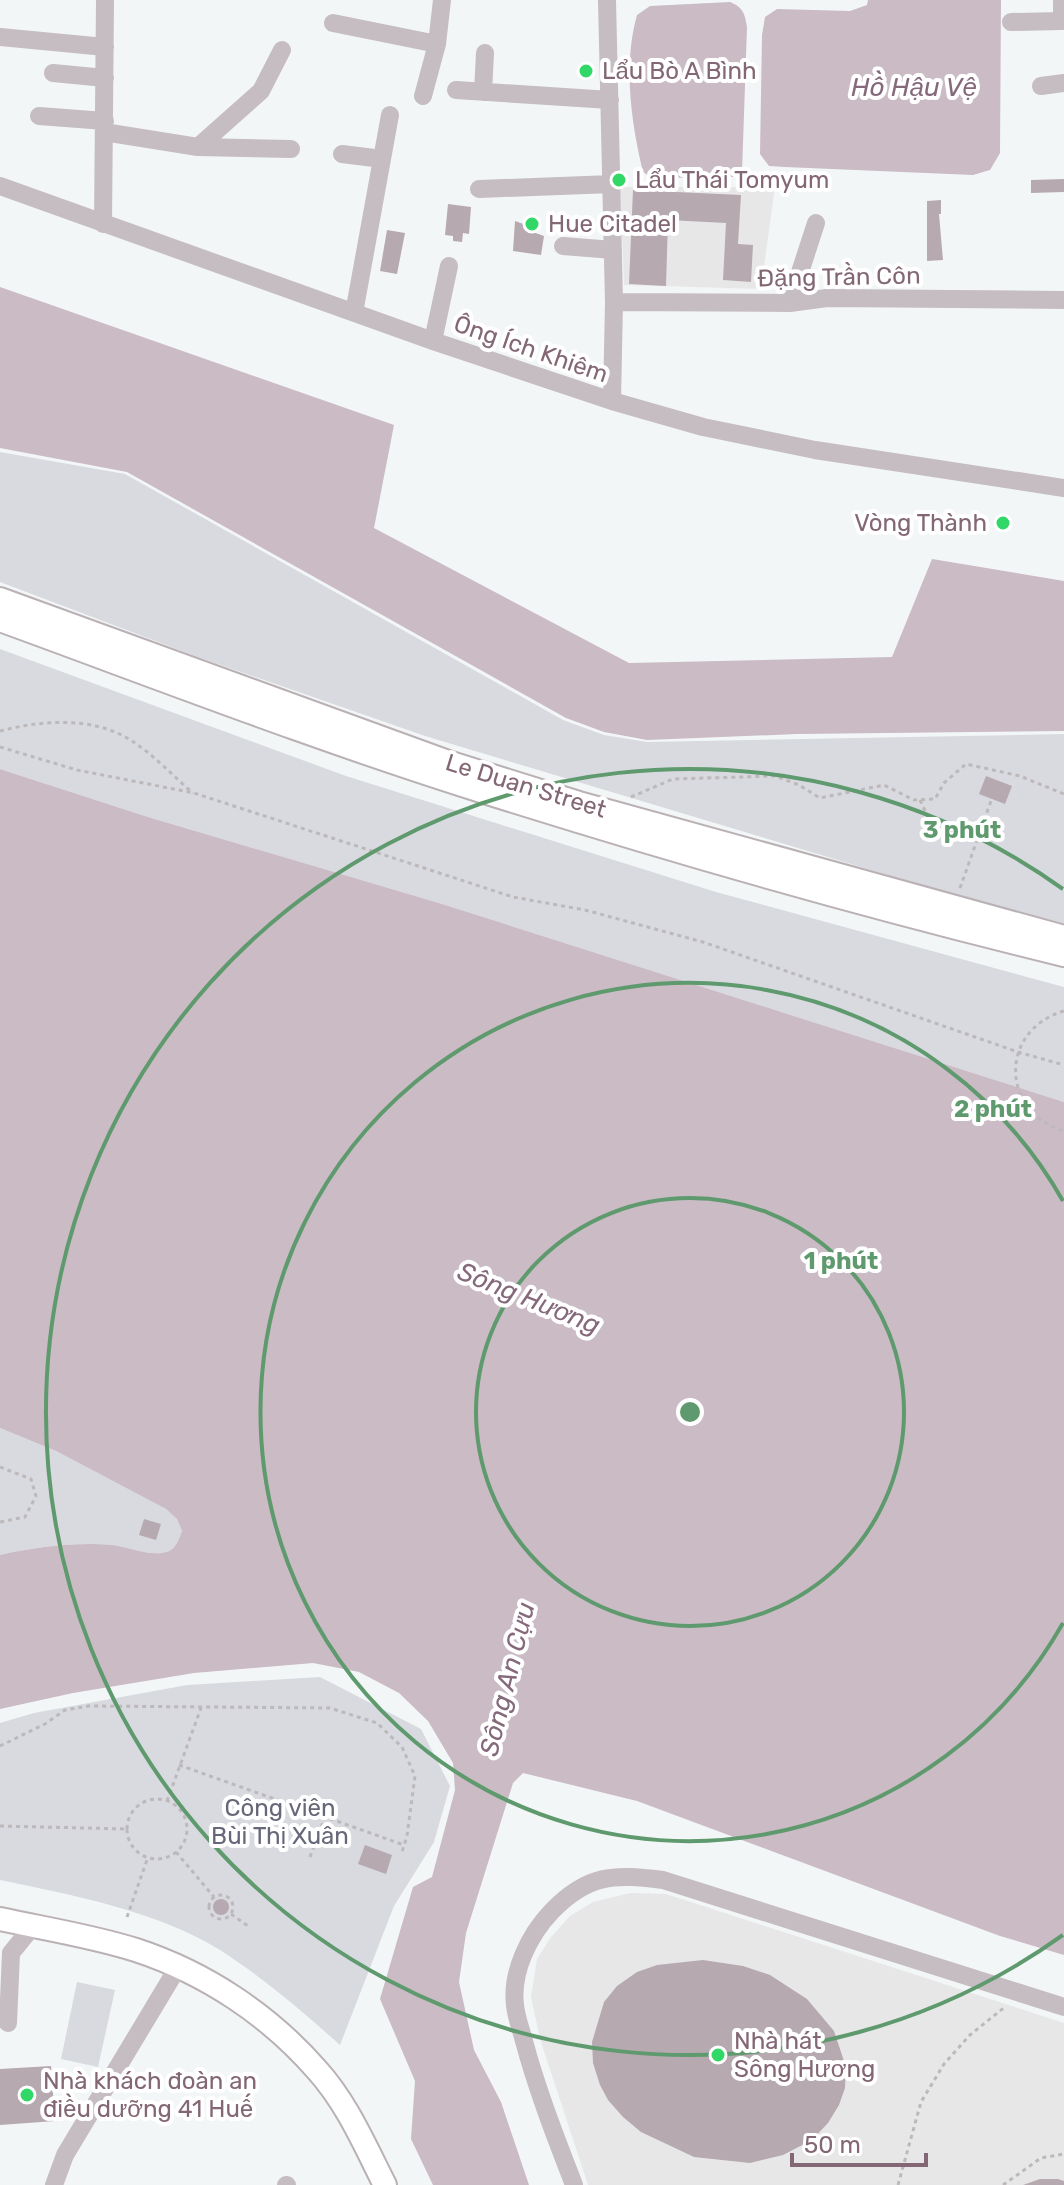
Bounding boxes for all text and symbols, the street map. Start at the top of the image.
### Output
place label: Lẩu Bò A Bình [602,57,757,85]
marker: Lẩu Bò A Bình [577,62,595,80]
water label: Hồ Hậu Vệ [851,70,977,103]
place label: Lẩu Thái Tomyum [635,166,829,194]
marker: Lẩu Thái Tomyum [610,171,628,189]
place label: Hue Citadel [548,210,677,238]
marker: Hue Citadel [523,215,541,233]
street label: Đặng Trần Côn [757,259,921,292]
street label: Ông Ích Khiêm [450,310,612,388]
place label: Vòng Thành [854,509,987,537]
marker: Vòng Thành [994,514,1012,532]
street label: Le Duan Street [442,748,610,824]
text: 3 phút [923,816,1001,844]
text: 2 phút [954,1095,1032,1123]
text: 1 phút [804,1247,878,1275]
water label: Sông Hương [453,1256,604,1341]
centre of rings [676,1398,704,1426]
water label: Sông An Cựu [473,1599,542,1759]
park label: Công viên Bùi Thị Xuân [211,1794,349,1850]
place label: Nhà hát Sông Hương [734,2027,875,2083]
marker: Nhà hát Sông Hương [709,2046,727,2064]
place label: Nhà khách đoàn an điều dưỡng 41 Huế [43,2067,257,2123]
marker: Nhà khách đoàn an điều dưỡng 41 Huế [18,2086,36,2104]
scale bar [792,2117,926,2167]
text: 50 m [804,2131,861,2159]

